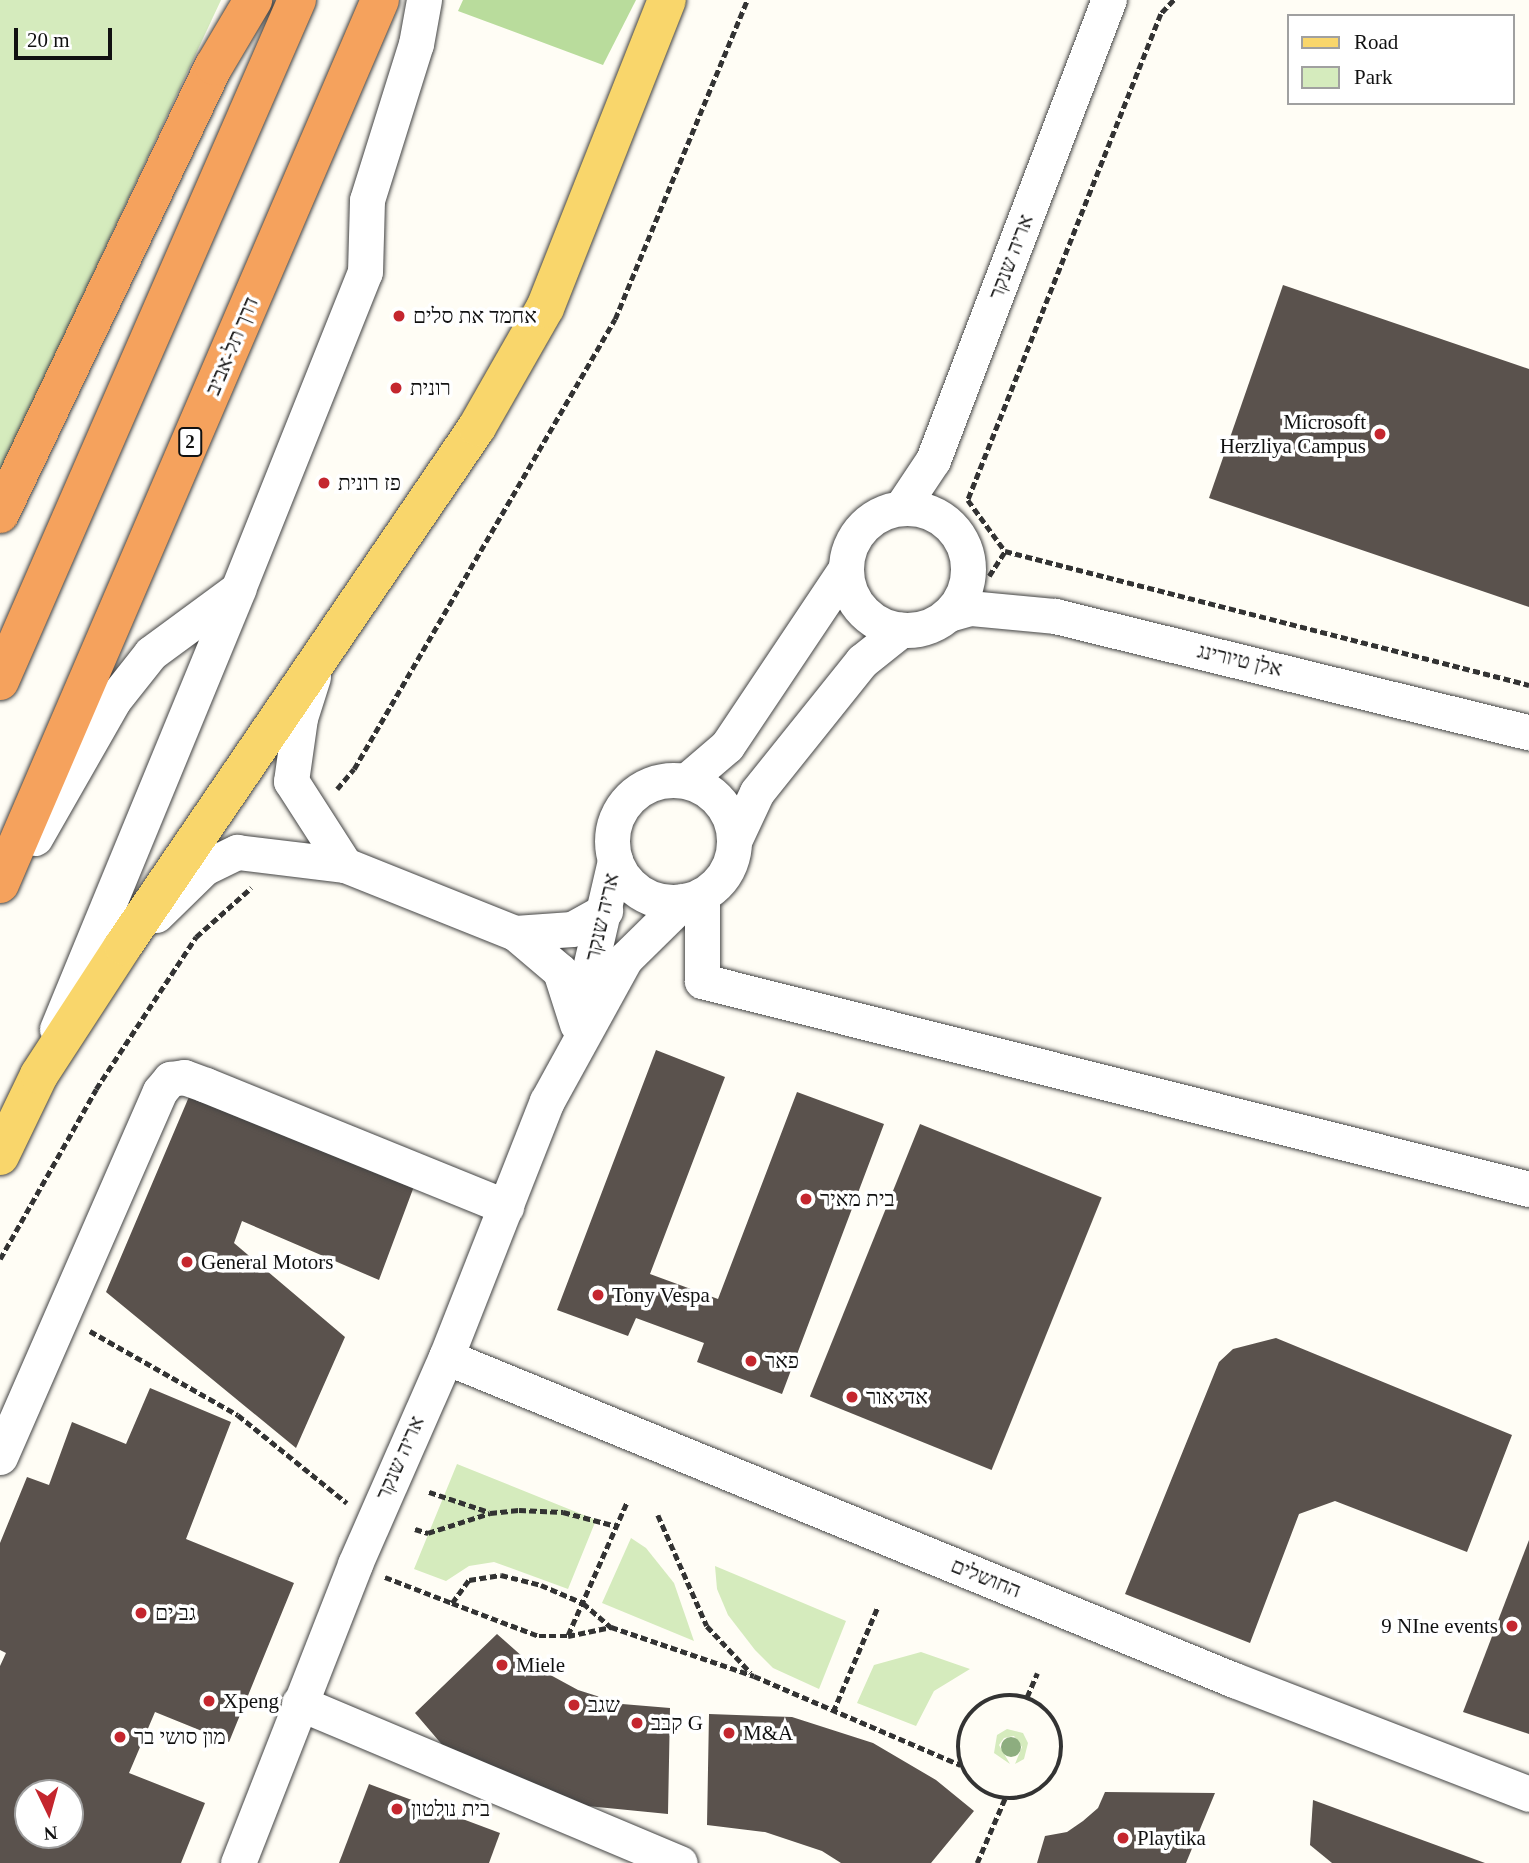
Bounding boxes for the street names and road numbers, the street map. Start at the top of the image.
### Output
street label: אריה שנקר [983,211,1039,303]
street label: דרך תל-אביב [200,293,264,399]
road number: 2 [178,426,202,458]
street label: אלן טיורינג [1195,638,1285,682]
street label: אריה שנקר [580,871,624,963]
street label: אריה שנקר [370,1412,430,1504]
street label: החושלים [947,1553,1025,1603]

